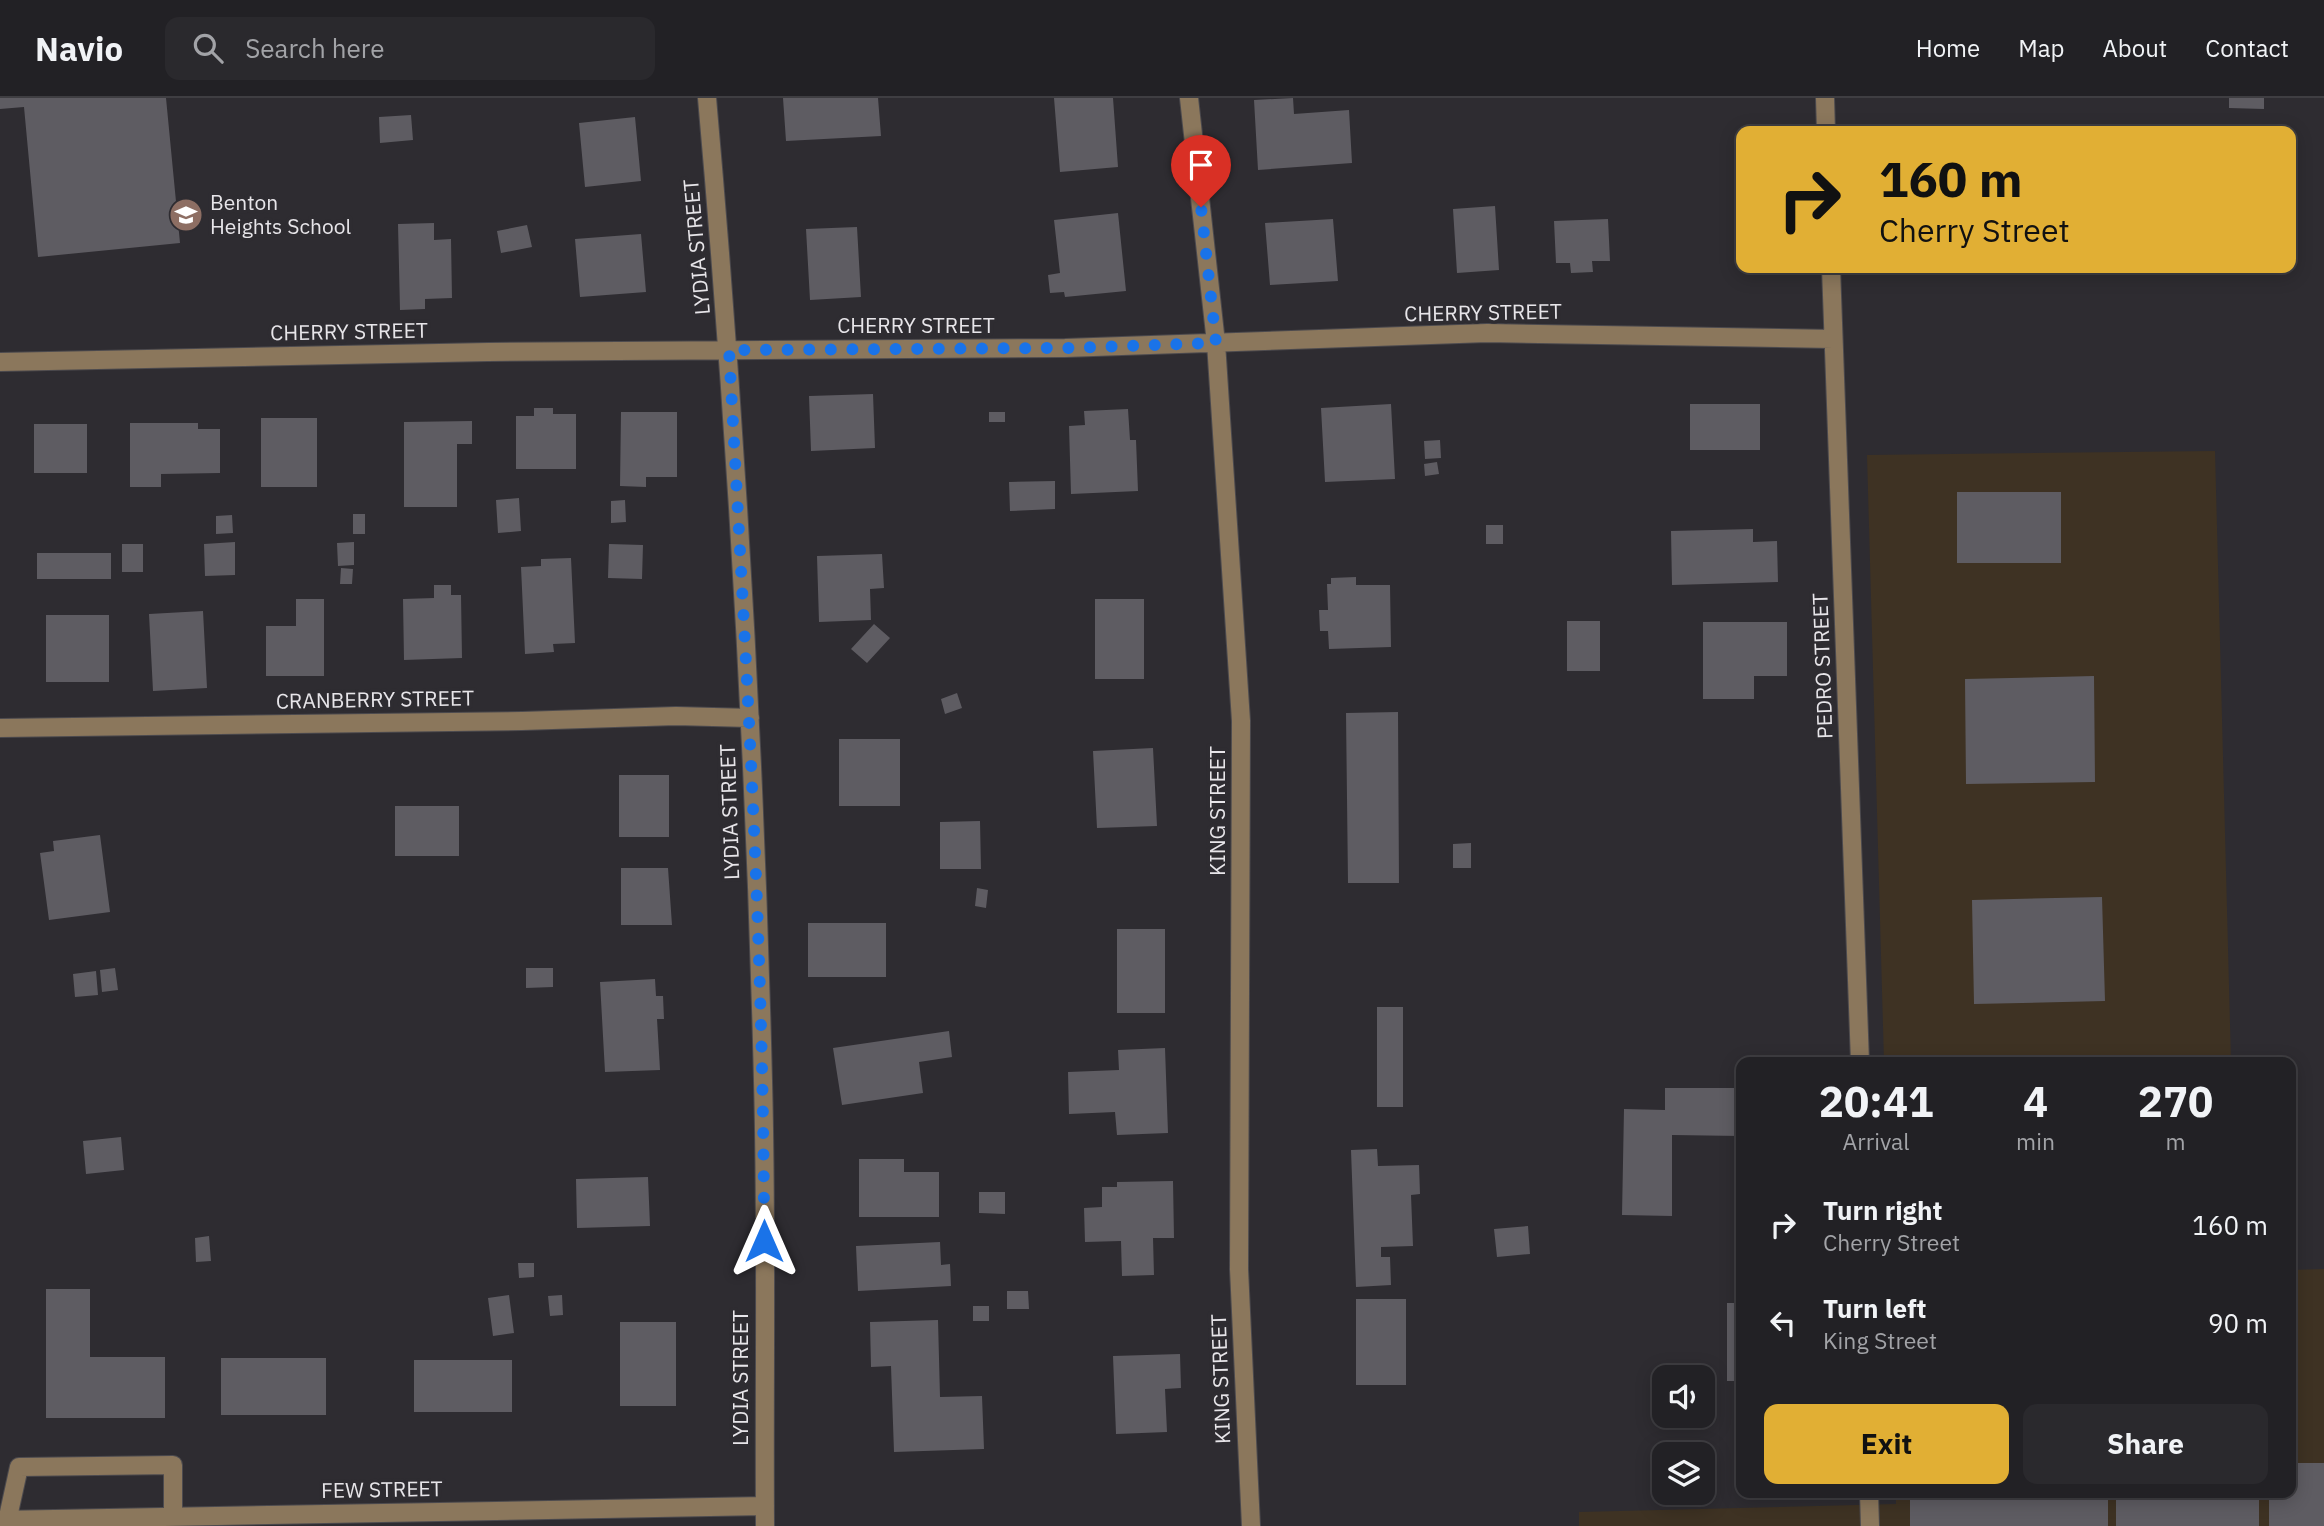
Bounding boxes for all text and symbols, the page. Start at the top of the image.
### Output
search box [165,17,655,80]
text: Navio [35,27,123,70]
icon: search [189,29,227,67]
text: Search here [245,31,385,65]
text: Home [1916,32,1980,64]
text: Map [2018,32,2064,64]
text: About [2102,32,2167,64]
text: Contact [2205,32,2289,64]
pin [1171,135,1231,207]
icon: arrive [1182,146,1220,184]
text: 160 m [1879,147,2023,210]
icon: right [1764,154,1855,245]
street label: LYDIA STREET [676,178,716,316]
place label: Benton Heights School [210,188,351,240]
school or university icon: Benton Heights School [167,196,205,234]
text: Cherry Street [1879,209,2070,251]
street label: CHERRY STREET [1404,297,1562,327]
street label: CHERRY STREET [837,311,995,339]
street label: CHERRY STREET [270,316,428,346]
street label: PEDRO STREET [1805,593,1839,739]
street label: CRANBERRY STREET [276,683,474,715]
street label: LYDIA STREET [713,743,745,881]
street label: KING STREET [1203,746,1231,876]
text: 20:41 [1819,1074,1933,1129]
text: 4 [2023,1074,2048,1129]
text: 270 [2138,1074,2213,1129]
text: Arrival [1843,1126,1910,1156]
text: min [2016,1126,2055,1156]
text: m [2165,1126,2186,1156]
text: Turn right [1823,1193,1942,1227]
position arrow [727,1204,801,1278]
icon: right [1764,1206,1802,1244]
text: 160 m [2192,1208,2268,1242]
text: Cherry Street [1823,1227,1960,1257]
text: Turn left [1823,1291,1926,1325]
icon: left [1764,1304,1802,1342]
text: 90 m [2208,1306,2268,1340]
street label: LYDIA STREET [726,1310,754,1446]
street label: KING STREET [1204,1314,1236,1444]
text: King Street [1823,1325,1937,1355]
map controls [1652,1365,1715,1505]
button: sound [1652,1365,1715,1428]
button: Exit [1764,1404,2009,1484]
button: Share [2023,1404,2268,1484]
button: layers [1652,1442,1715,1505]
street label: FEW STREET [321,1474,443,1504]

